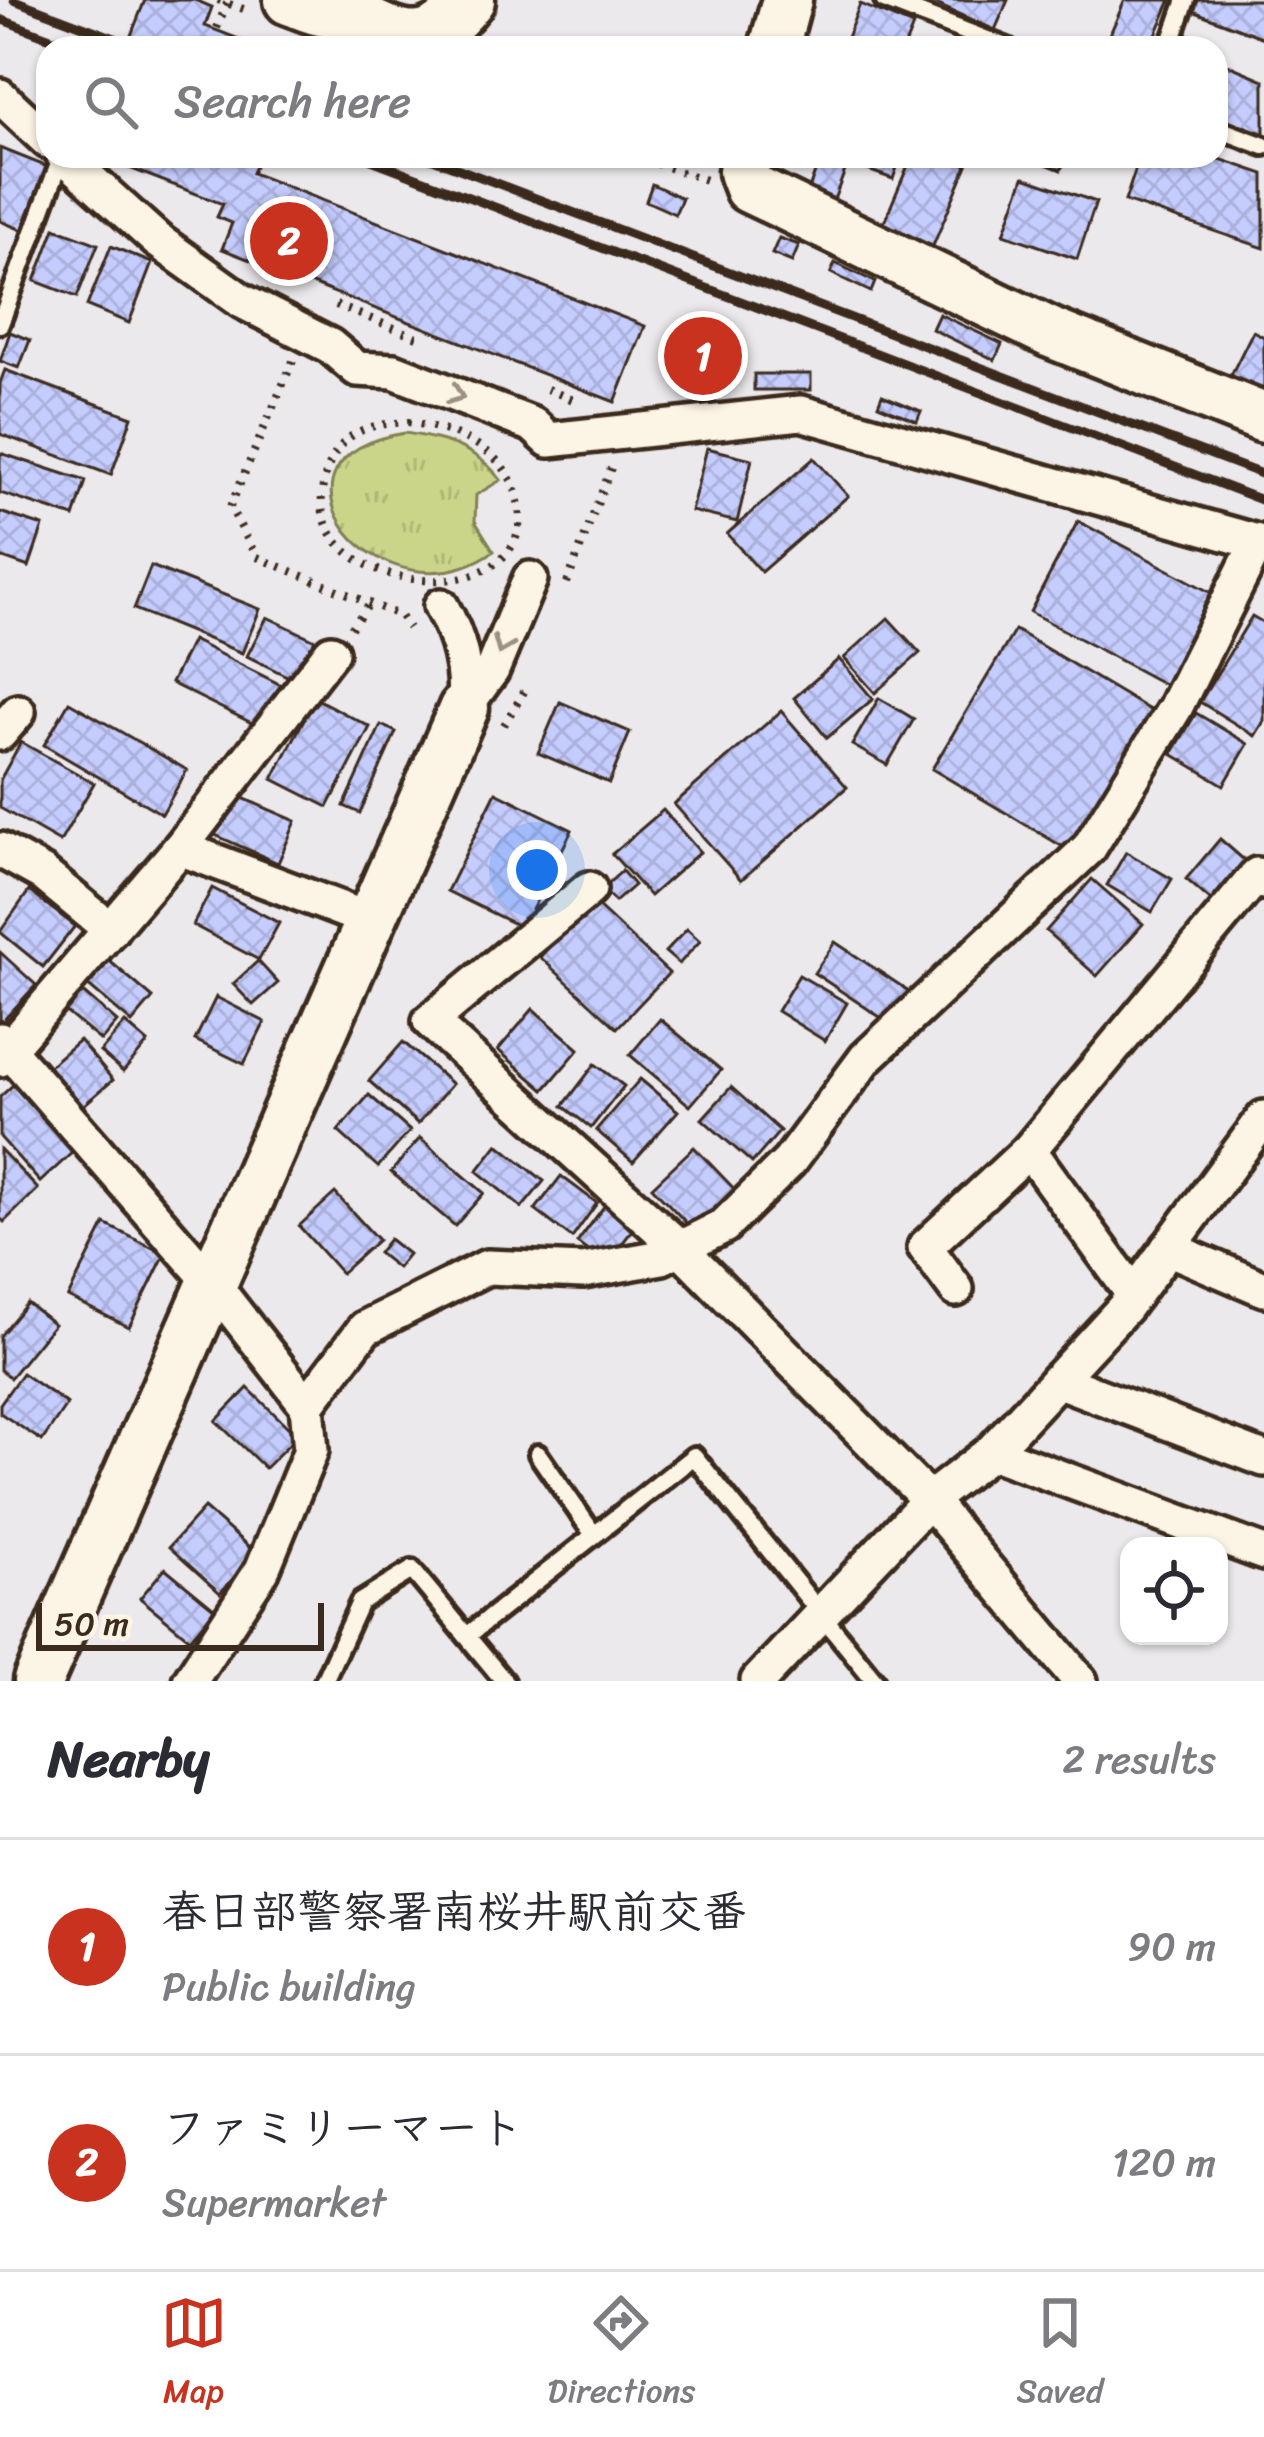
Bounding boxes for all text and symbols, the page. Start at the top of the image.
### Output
search box [36,36,1228,168]
text: Search here [174,62,411,142]
icon: search [78,69,144,135]
pin: 2 [250,196,328,286]
pin: 1 [664,311,742,401]
one-way arrow [445,381,466,406]
one-way arrow [492,635,516,656]
your location [507,840,567,900]
map controls [1120,1537,1228,1645]
button: locate [1120,1537,1228,1645]
text: 50 m [54,1595,129,1653]
scale bar [36,1597,324,1650]
text: Nearby [48,1714,209,1804]
text: 2 results [1062,1725,1216,1794]
text: 春日部警察署南桜井駅前交番 [162,1872,747,1952]
text: 1 [79,1912,95,1981]
text: 90 m [1127,1912,1216,1981]
text: Public building [162,1952,416,2021]
text: ファミリーマート [162,2088,524,2168]
text: 2 [76,2128,98,2197]
text: 120 m [1112,2128,1216,2197]
text: Supermarket [162,2168,386,2237]
tab: Map [161,2290,227,2420]
tab: Directions [548,2290,695,2420]
tab: Saved [1016,2290,1103,2420]

